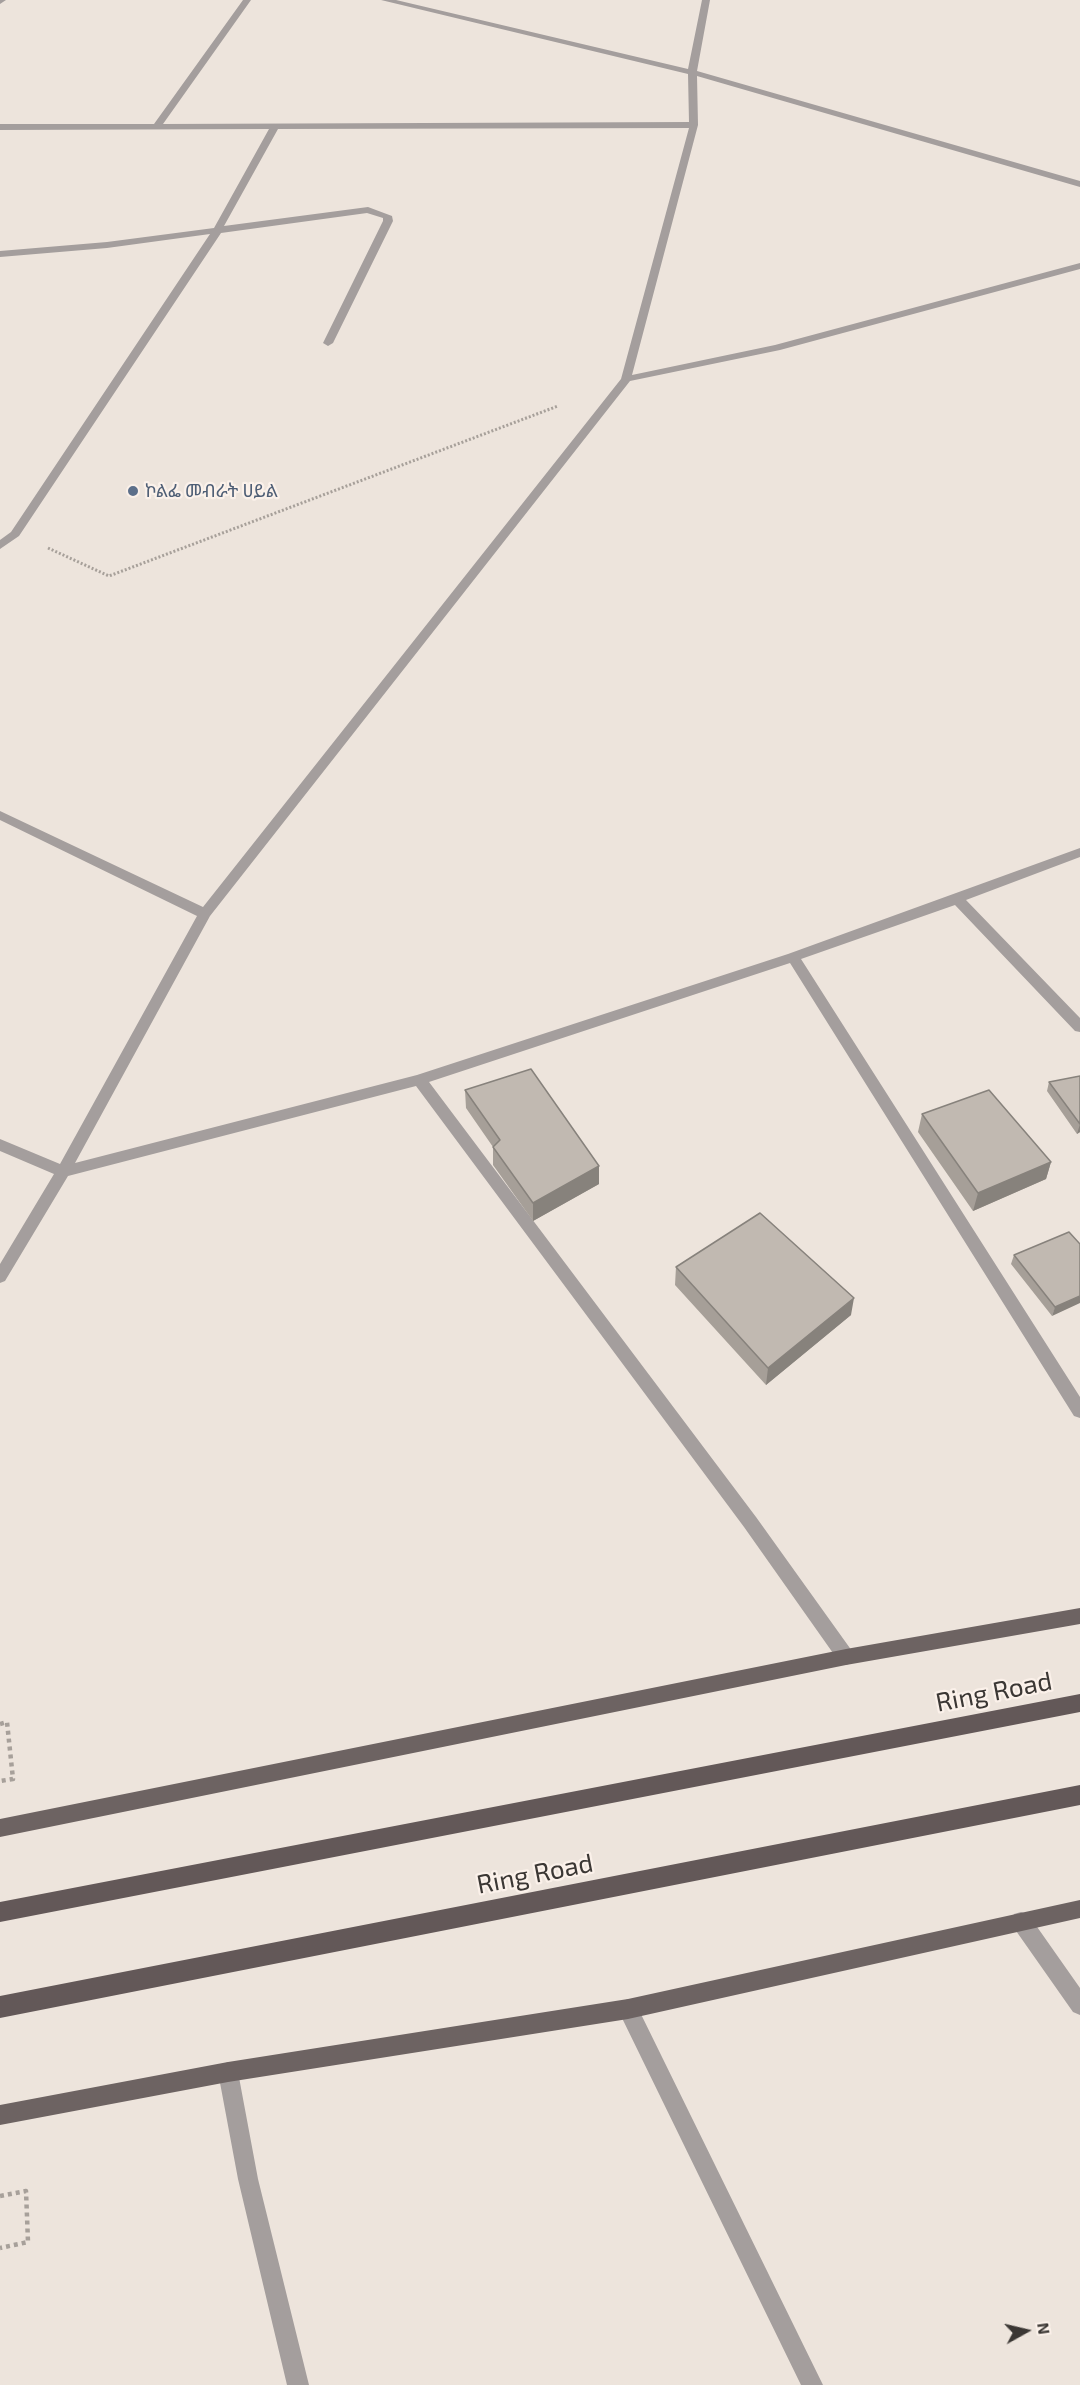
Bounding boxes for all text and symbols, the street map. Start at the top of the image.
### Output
place label: ኮልፌ መብራት ሀይል [145,480,278,502]
marker: ኮልፌ መብራት ሀይል [126,484,140,498]
street label: Ring Road [933,1665,1055,1719]
street label: Ring Road [474,1847,596,1901]
north arrow [996,2301,1056,2361]
text: N [1034,2321,1055,2335]

